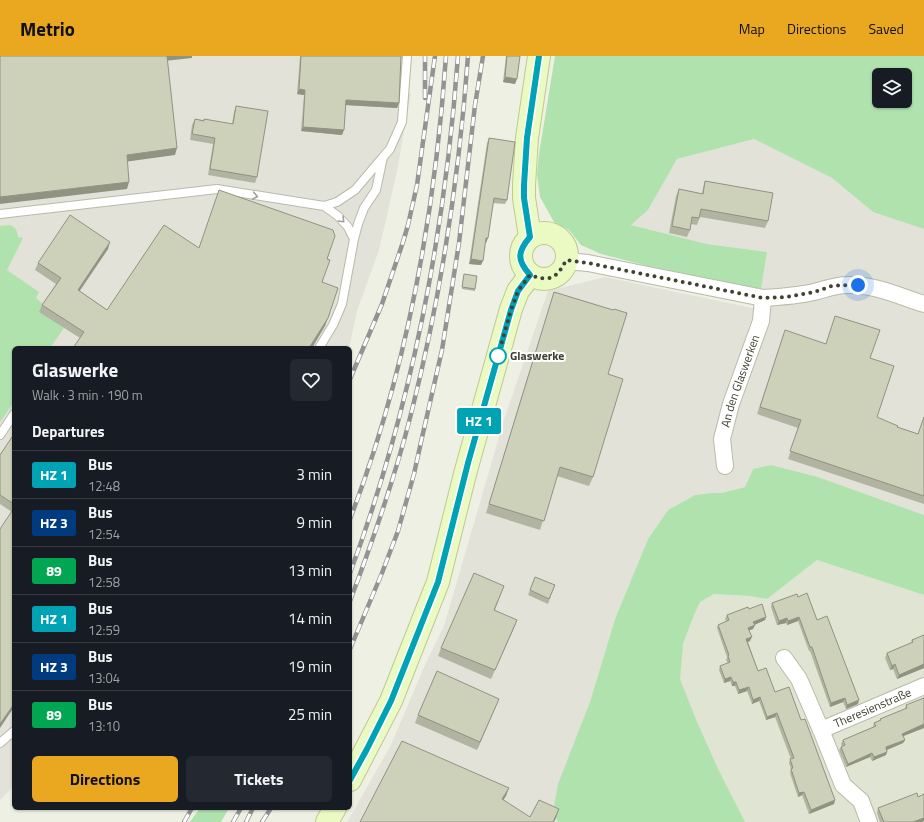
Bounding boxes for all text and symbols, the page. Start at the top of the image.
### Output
text: Metrio [20,14,75,43]
text: Map [739,18,765,39]
text: Directions [787,18,846,39]
text: Saved [868,18,904,39]
map controls [872,68,912,108]
button: layers [872,68,912,108]
one-way arrow [252,191,259,200]
one-way arrow [337,216,345,223]
your location [848,275,868,295]
street label: An den Glaswerken [715,332,764,429]
place label: Glaswerke [510,346,564,365]
marker: Glaswerke [489,347,507,365]
text: Glaswerke [32,355,118,384]
button: heart [290,359,332,401]
text: Walk · 3 min · 190 m [32,385,143,405]
line badge: HZ 1 [451,408,507,434]
text: HZ 1 [465,410,493,431]
text: Departures [32,420,105,443]
text: Bus [88,453,113,476]
text: 3 min [296,463,332,486]
text: HZ 1 [40,464,68,485]
text: 12:48 [88,476,120,496]
text: Bus [88,501,113,524]
text: 9 min [296,511,332,534]
text: HZ 3 [40,512,68,533]
text: 12:54 [88,524,120,544]
text: Bus [88,549,113,572]
text: 13 min [288,559,332,582]
text: 89 [46,560,62,581]
text: 12:58 [88,572,120,592]
text: Bus [88,597,113,620]
text: 14 min [288,607,332,630]
text: HZ 1 [40,608,68,629]
text: 12:59 [88,620,120,640]
text: Bus [88,645,113,668]
text: 19 min [288,655,332,678]
text: HZ 3 [40,656,68,677]
text: 13:04 [88,668,120,688]
street label: Theresienstraße [831,683,914,733]
text: Bus [88,693,113,716]
text: 25 min [288,703,332,726]
text: 89 [46,704,62,725]
text: 13:10 [88,716,120,736]
button: Directions [32,756,178,802]
button: Tickets [186,756,332,802]

